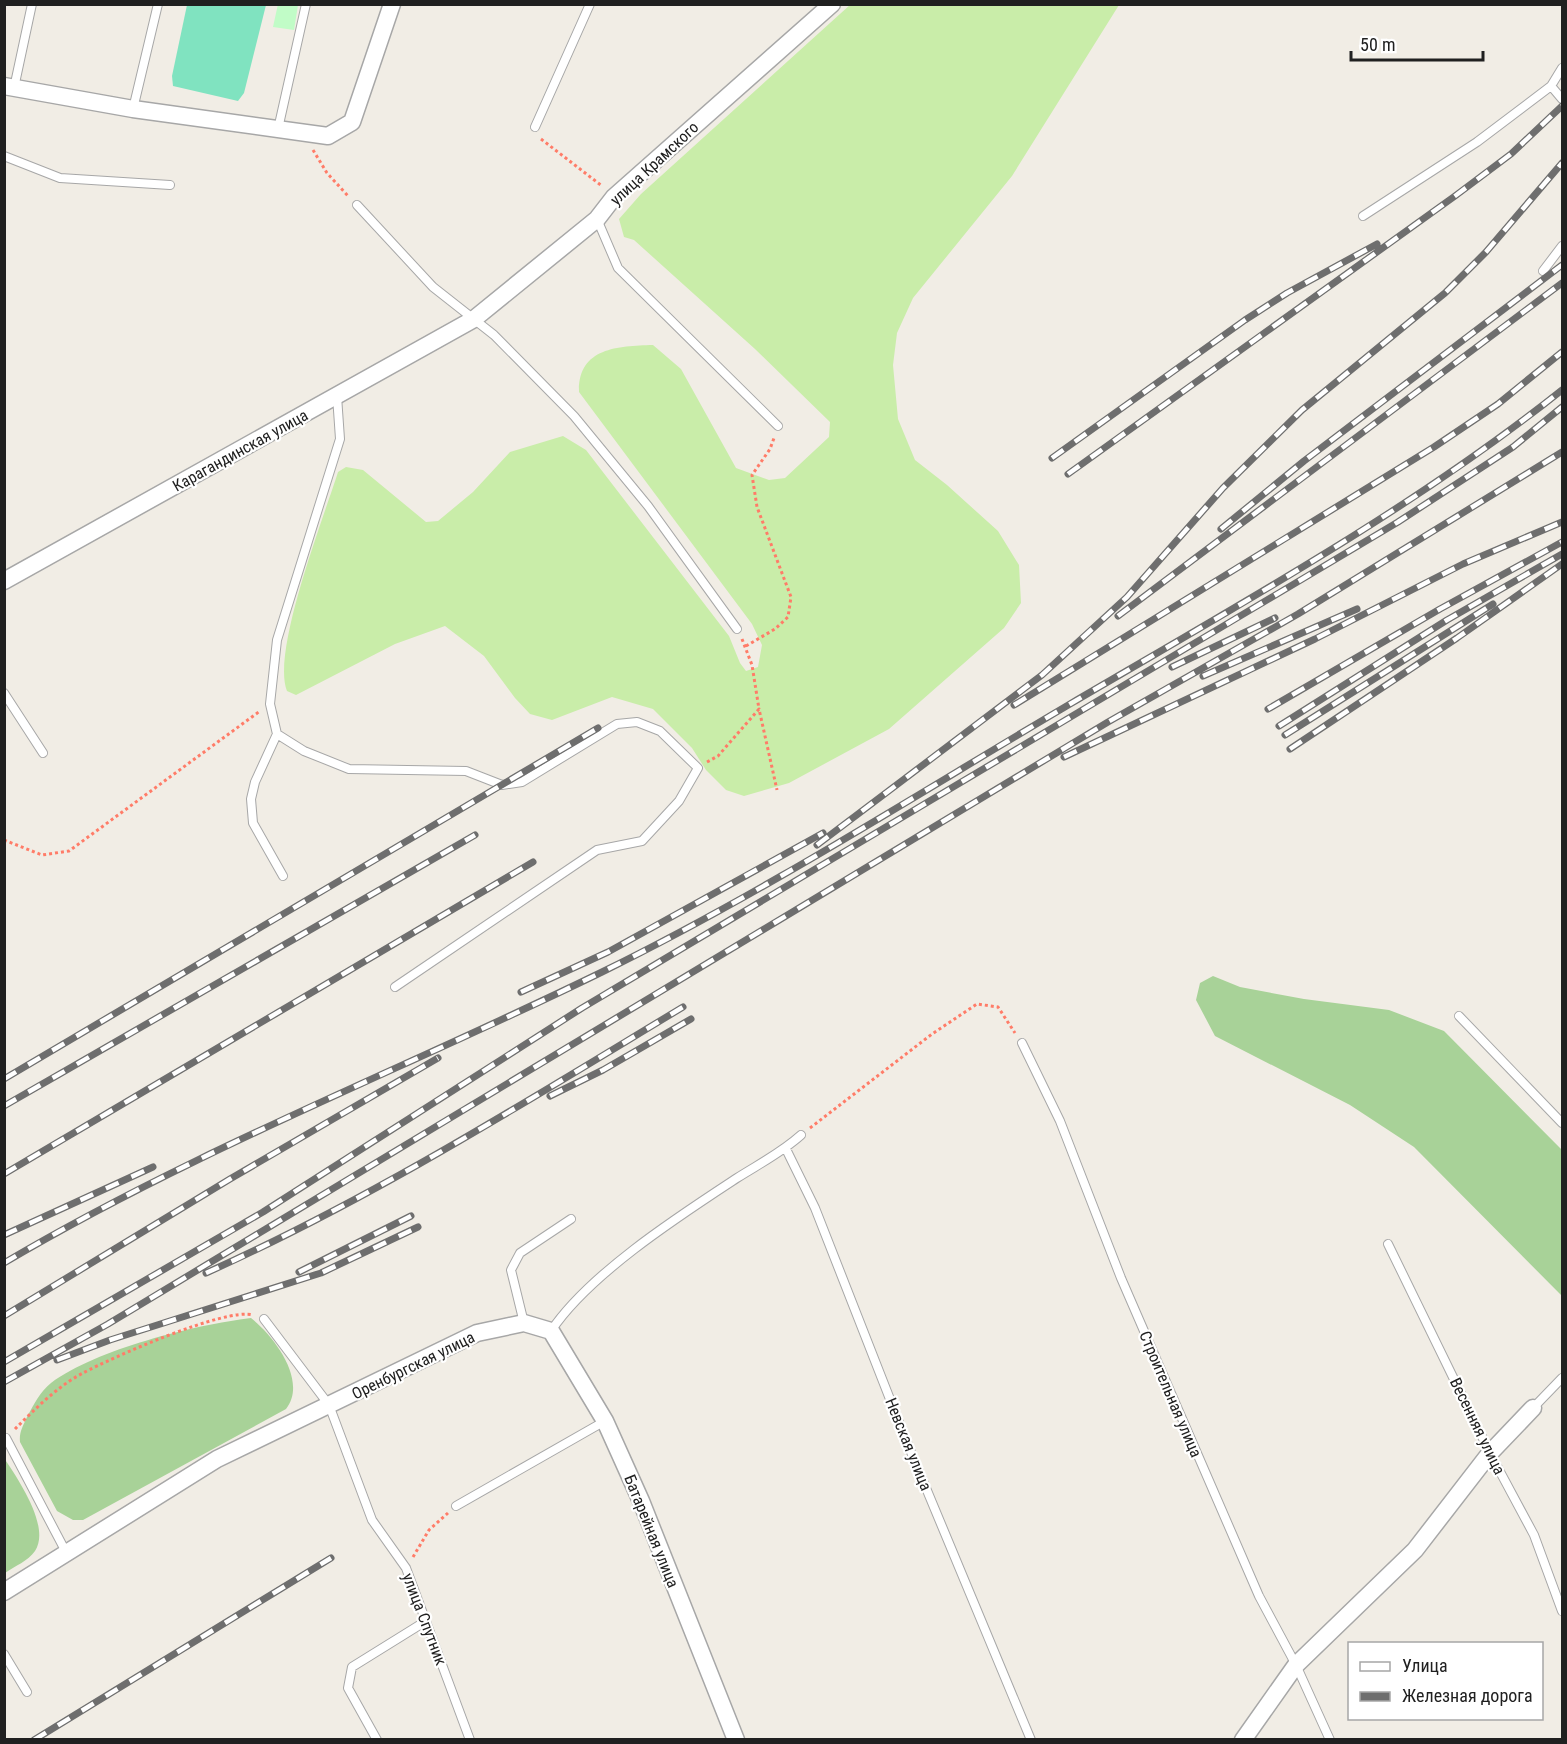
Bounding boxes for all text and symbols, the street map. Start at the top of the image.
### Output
scale bar [1351,24,1483,62]
text: 50 m [1360,34,1395,55]
street label: улица Крамского [606,118,702,209]
street label: Карагандинская улица [169,405,311,496]
street label: Оренбургская улица [349,1328,478,1403]
street label: Строительная улица [1135,1328,1206,1460]
street label: Весенняя улица [1446,1375,1509,1478]
street label: Невская улица [881,1395,936,1493]
street label: Батарейная улица [620,1472,683,1590]
street label: улица Спутник [398,1570,451,1668]
legend [1348,1642,1543,1720]
text: Улица [1402,1655,1448,1676]
text: Железная дорога [1402,1685,1533,1706]

